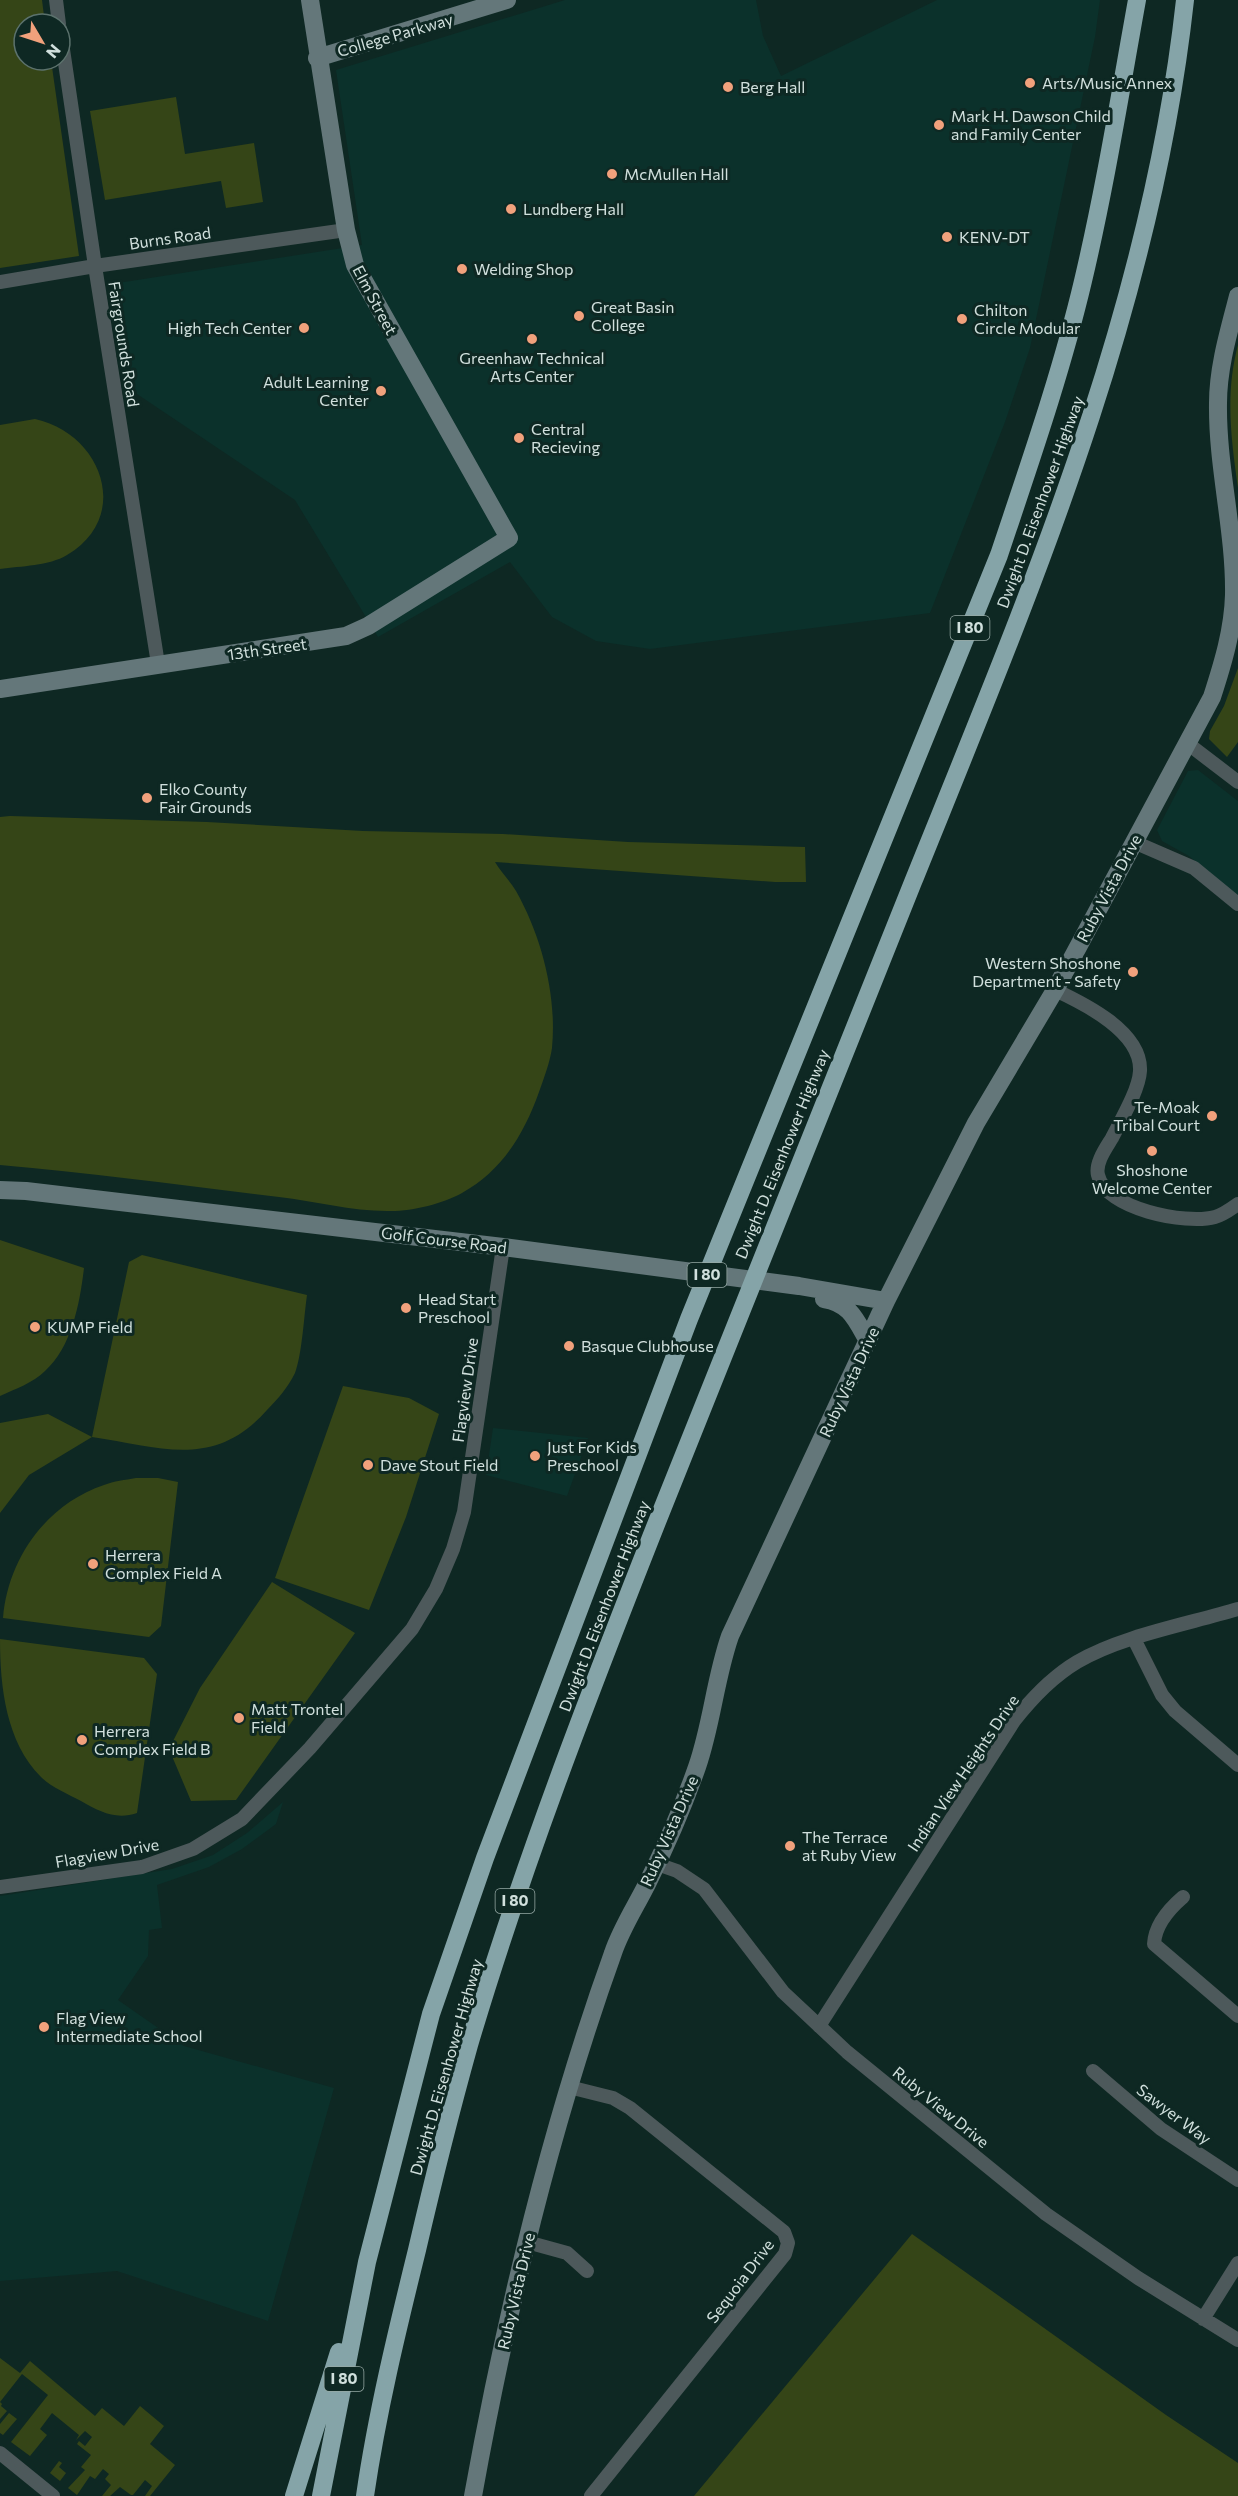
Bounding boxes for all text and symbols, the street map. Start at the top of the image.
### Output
street label: College Parkway [335,9,455,60]
north arrow [12,12,72,72]
text: N [43,41,65,62]
place label: Arts/Music Annex [1042,73,1173,92]
marker: Arts/Music Annex [1023,76,1037,90]
place label: Berg Hall [740,77,805,96]
marker: Berg Hall [721,80,735,94]
place label: Mark H. Dawson Child and Family Center [951,106,1111,143]
marker: Mark H. Dawson Child and Family Center [932,118,946,132]
place label: McMullen Hall [624,164,729,183]
marker: McMullen Hall [605,167,619,181]
place label: Lundberg Hall [523,199,624,218]
marker: Lundberg Hall [504,202,518,216]
street label: Burns Road [128,222,212,253]
place label: KENV-DT [959,227,1030,246]
marker: KENV-DT [940,230,954,244]
place label: Welding Shop [474,259,574,278]
street label: Elm Street [349,262,402,338]
marker: Welding Shop [455,262,469,276]
street label: Fairgrounds Road [105,280,144,408]
place label: Great Basin College [591,297,675,334]
place label: Chilton Circle Modular [974,300,1081,337]
marker: Great Basin College [572,309,586,323]
marker: Chilton Circle Modular [955,312,969,326]
place label: High Tech Center [168,318,293,337]
marker: High Tech Center [297,321,311,335]
marker: Greenhaw Technical Arts Center [525,332,539,346]
place label: Greenhaw Technical Arts Center [459,348,605,385]
place label: Adult Learning Center [263,372,370,409]
marker: Adult Learning Center [374,384,388,398]
street label: Dwight D. Eisenhower Highway [992,393,1087,611]
place label: Central Recieving [531,419,600,456]
marker: Central Recieving [512,431,526,445]
road number: I 80 [950,616,990,640]
street label: 13th Street [226,633,308,663]
place label: Elko County Fair Grounds [159,779,252,816]
marker: Elko County Fair Grounds [140,791,154,805]
street label: Ruby Vista Drive [1072,831,1145,945]
place label: Western Shoshone Department - Safety [972,953,1121,990]
marker: Western Shoshone Department - Safety [1126,965,1140,979]
street label: Dwight D. Eisenhower Highway [731,1046,832,1261]
place label: Te-Moak Tribal Court [1113,1097,1200,1134]
marker: Te-Moak Tribal Court [1205,1109,1219,1123]
marker: Shoshone Welcome Center [1145,1144,1159,1158]
place label: Shoshone Welcome Center [1092,1160,1213,1197]
street label: Golf Course Road [380,1222,508,1257]
road number: I 80 [688,1263,726,1287]
place label: Head Start Preschool [418,1289,497,1326]
marker: Head Start Preschool [399,1301,413,1315]
place label: KUMP Field [47,1317,133,1336]
marker: KUMP Field [28,1320,42,1334]
street label: Ruby Vista Drive [815,1324,882,1440]
street label: Flagview Drive [448,1336,481,1443]
place label: Basque Clubhouse [581,1336,714,1355]
marker: Basque Clubhouse [562,1339,576,1353]
place label: Just For Kids Preschool [547,1437,637,1474]
marker: Just For Kids Preschool [528,1449,542,1463]
place label: Dave Stout Field [380,1455,498,1474]
marker: Dave Stout Field [361,1458,375,1472]
street label: Dwight D. Eisenhower Highway [554,1498,653,1714]
place label: Herrera Complex Field A [105,1545,222,1582]
marker: Herrera Complex Field A [86,1557,100,1571]
street label: Indian View Heights Drive [903,1691,1022,1855]
place label: Matt Trontel Field [251,1699,343,1736]
marker: Matt Trontel Field [232,1711,246,1725]
place label: Herrera Complex Field B [94,1721,210,1758]
marker: Herrera Complex Field B [75,1733,89,1747]
street label: Ruby Vista Drive [636,1773,701,1889]
place label: The Terrace at Ruby View [802,1827,896,1864]
street label: Flagview Drive [53,1834,160,1871]
marker: The Terrace at Ruby View [783,1839,797,1853]
road number: I 80 [496,1889,534,1913]
street label: Dwight D. Eisenhower Highway [405,1956,486,2177]
place label: Flag View Intermediate School [56,2008,203,2045]
marker: Flag View Intermediate School [37,2020,51,2034]
street label: Ruby View Drive [889,2062,993,2151]
street label: Sawyer Way [1133,2079,1215,2148]
street label: Ruby Vista Drive [493,2231,538,2351]
street label: Sequoia Drive [702,2235,777,2326]
road number: I 80 [324,2367,364,2391]

